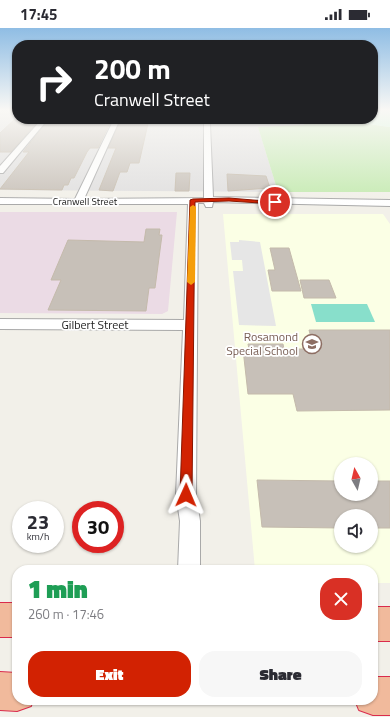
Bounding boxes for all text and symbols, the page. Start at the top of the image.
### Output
text: 17:45 [20,3,57,26]
text: 200 m [94,47,171,90]
icon: right [28,56,80,108]
text: Cranwell Street [94,86,210,113]
pin [258,185,292,219]
icon: arrive [264,191,286,213]
street label: Cranwell Street [53,194,118,209]
street label: Gilbert Street [61,315,129,334]
place label: Rosamond Special School [226,327,298,360]
school or university icon: Rosamond Special School [301,333,323,355]
north arrow [334,457,378,501]
map controls [334,457,378,553]
position arrow [165,474,207,516]
speed limit sign: 30 [72,501,124,553]
text: 23 [27,506,49,537]
button: sound [334,509,378,553]
text: km/h [27,529,49,544]
text: 1 min [28,571,88,607]
button: close [320,578,362,620]
text: 260 m · 17:46 [28,604,104,624]
button: Exit [28,651,191,697]
button: Share [199,651,362,697]

